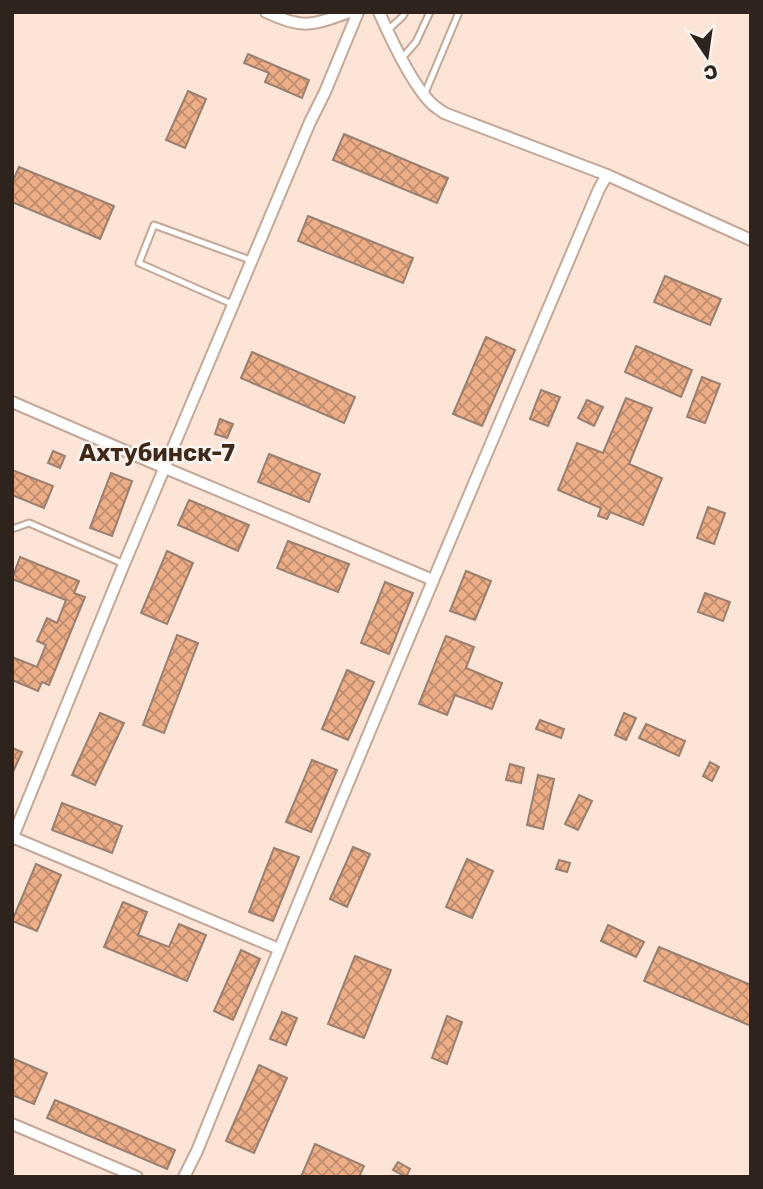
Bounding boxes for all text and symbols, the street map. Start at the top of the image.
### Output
north arrow [672,21,742,91]
text: С [702,59,720,85]
district label: Ахтубинск-7 [79,439,235,467]

